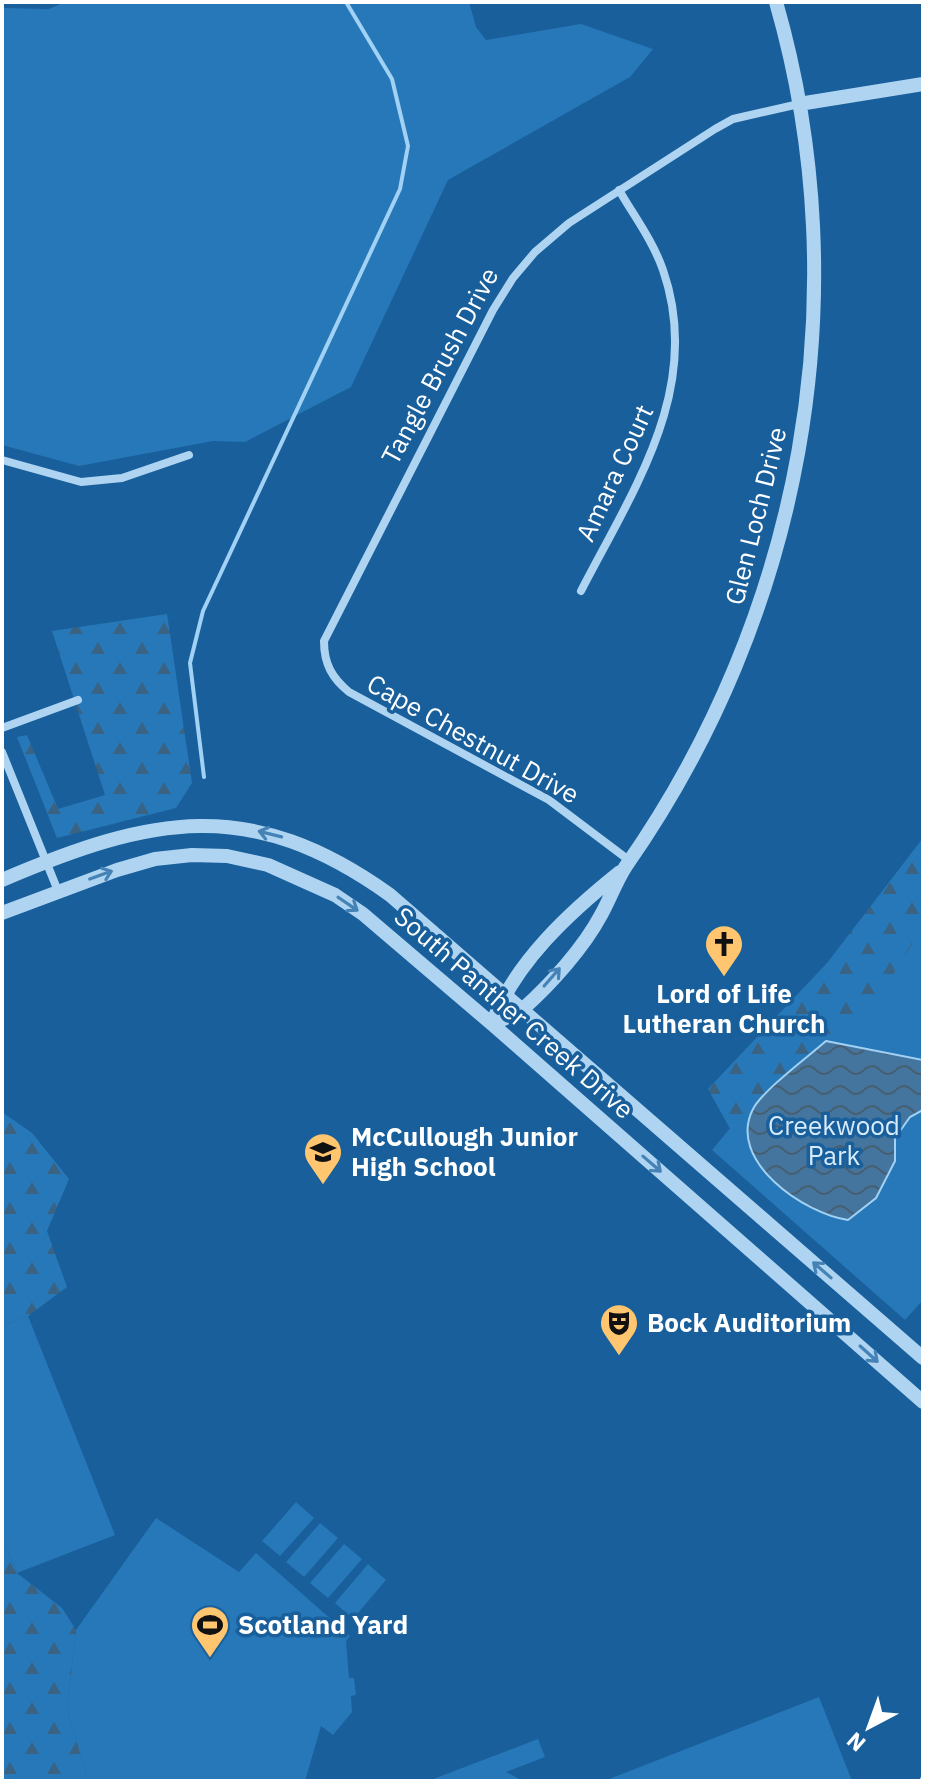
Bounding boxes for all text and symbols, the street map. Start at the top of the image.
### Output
street label: Tangle Brush Drive [373,261,505,470]
street label: Amara Court [568,399,661,546]
street label: Glen Loch Drive [717,423,794,608]
street label: Cape Chestnut Drive [361,666,586,811]
one-way arrow [257,826,283,841]
one-way arrow [88,867,113,882]
one-way arrow [337,896,359,912]
street label: South Panther Creek Drive [388,899,642,1126]
church icon: Lord of Life Lutheran Church [703,923,745,978]
one-way arrow [543,967,561,987]
place label: Lord of Life Lutheran Church [622,976,826,1040]
park label: Creekwood Park [768,1108,900,1172]
place label: McCullough Junior High School [351,1119,578,1183]
school or university icon: McCullough Junior High School [302,1131,344,1186]
one-way arrow [641,1155,661,1173]
one-way arrow [812,1261,832,1279]
theatre icon: Bock Auditorium [598,1302,640,1357]
place label: Bock Auditorium [647,1305,851,1339]
one-way arrow [858,1344,878,1362]
sports icon: Scotland Yard [189,1604,231,1659]
place label: Scotland Yard [238,1607,408,1641]
north arrow [829,1687,909,1767]
text: N [840,1726,871,1759]

